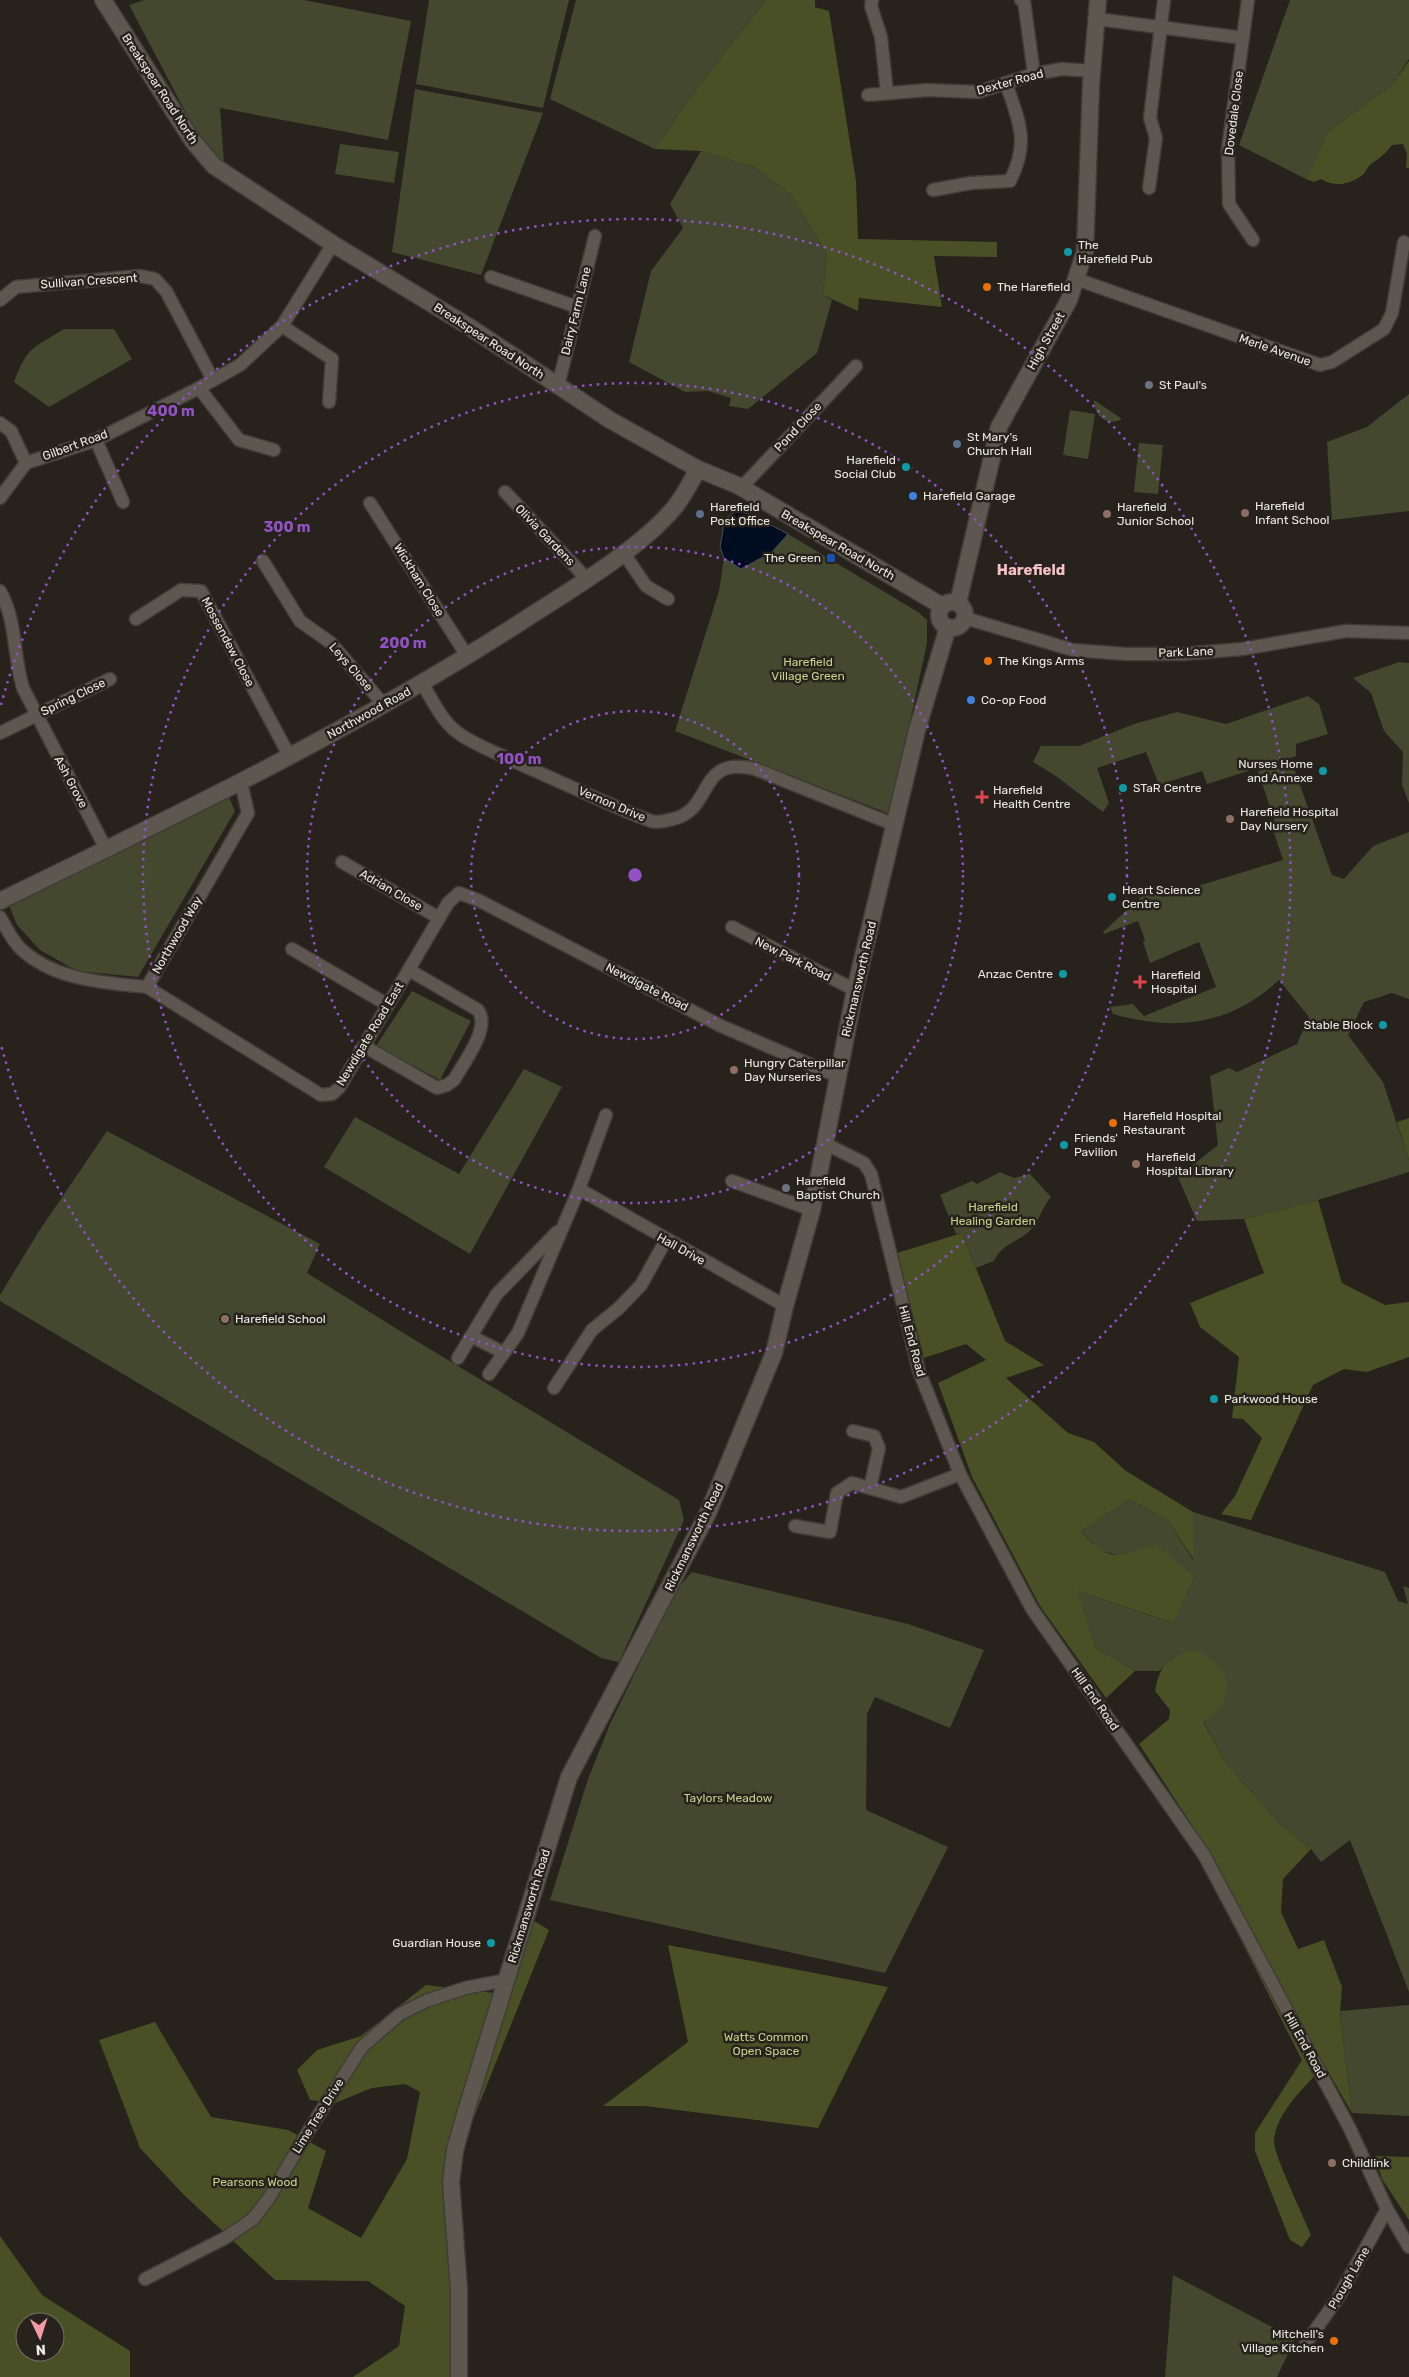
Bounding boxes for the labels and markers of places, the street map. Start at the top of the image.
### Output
place label: The Harefield Pub [1078,238,1153,266]
marker: The Harefield Pub [1062,246,1074,258]
place label: The Harefield [997,280,1070,294]
marker: The Harefield [981,281,993,293]
place label: St Paul's [1159,378,1207,392]
marker: St Paul's [1143,379,1155,391]
place label: St Mary's Church Hall [967,430,1032,458]
marker: St Mary's Church Hall [951,438,963,450]
place label: Harefield Social Club [834,453,896,481]
marker: Harefield Social Club [900,461,912,473]
place label: Harefield Garage [923,489,1016,503]
marker: Harefield Garage [907,490,919,502]
place label: Harefield Infant School [1255,499,1330,527]
place label: Harefield Post Office [710,500,770,528]
place label: Harefield Junior School [1117,500,1194,528]
marker: Harefield Infant School [1239,507,1251,519]
marker: Harefield Post Office [694,508,706,520]
marker: Harefield Junior School [1101,508,1113,520]
place label: The Green [764,551,821,565]
marker: The Green [825,552,837,564]
place label: The Kings Arms [998,654,1084,668]
marker: The Kings Arms [982,655,994,667]
place label: Co-op Food [981,693,1046,707]
marker: Co-op Food [965,694,977,706]
place label: Nurses Home and Annexe [1238,757,1313,785]
marker: Nurses Home and Annexe [1317,765,1329,777]
place label: STaR Centre [1133,781,1202,795]
marker: STaR Centre [1117,782,1129,794]
place label: Harefield Health Centre [993,783,1071,811]
marker: Harefield Health Centre [975,790,989,804]
place label: Harefield Hospital Day Nursery [1240,805,1339,833]
marker: Harefield Hospital Day Nursery [1224,813,1236,825]
centre of rings [626,866,644,884]
place label: Heart Science Centre [1122,883,1201,911]
marker: Heart Science Centre [1106,891,1118,903]
place label: Anzac Centre [978,967,1053,981]
marker: Anzac Centre [1057,968,1069,980]
place label: Harefield Hospital [1151,968,1201,996]
marker: Harefield Hospital [1133,975,1147,989]
place label: Stable Block [1304,1018,1374,1032]
marker: Stable Block [1377,1019,1389,1031]
place label: Hungry Caterpillar Day Nurseries [744,1056,846,1084]
marker: Hungry Caterpillar Day Nurseries [728,1064,740,1076]
place label: Harefield Hospital Restaurant [1123,1109,1222,1137]
marker: Harefield Hospital Restaurant [1107,1117,1119,1129]
place label: Friends' Pavilion [1074,1131,1118,1159]
marker: Friends' Pavilion [1058,1139,1070,1151]
place label: Harefield Hospital Library [1146,1150,1234,1178]
marker: Harefield Hospital Library [1130,1158,1142,1170]
place label: Harefield Baptist Church [796,1174,880,1202]
marker: Harefield Baptist Church [780,1182,792,1194]
place label: Harefield School [235,1312,326,1326]
marker: Harefield School [219,1313,231,1325]
place label: Parkwood House [1224,1392,1318,1406]
marker: Parkwood House [1208,1393,1220,1405]
place label: Guardian House [392,1936,481,1950]
marker: Guardian House [485,1937,497,1949]
place label: Childlink [1342,2156,1390,2170]
marker: Childlink [1326,2157,1338,2169]
place label: Mitchell's Village Kitchen [1241,2327,1324,2355]
marker: Mitchell's Village Kitchen [1328,2335,1340,2347]

